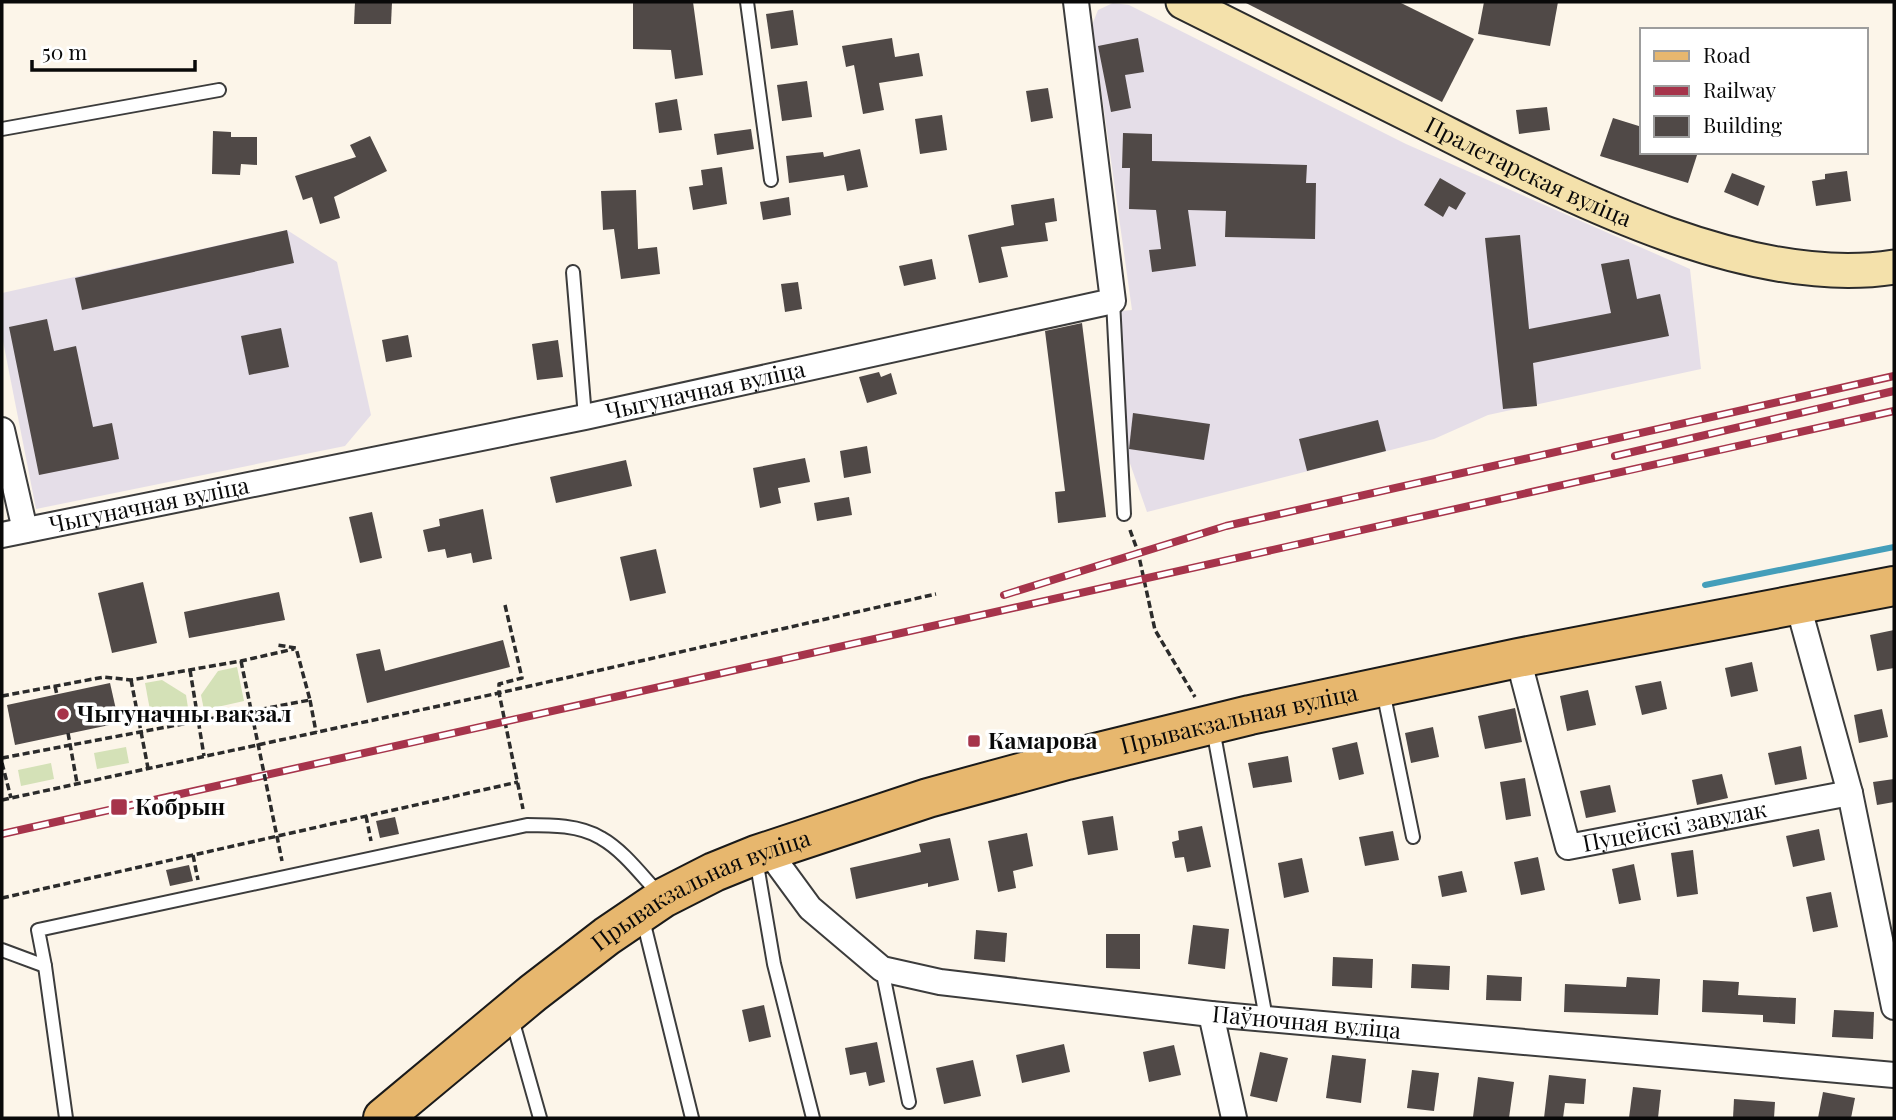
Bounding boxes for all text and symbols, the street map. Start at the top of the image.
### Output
scale bar [32,28,194,72]
legend [1640,28,1868,154]
text: 50 m [42,37,88,65]
text: Road [1703,40,1751,68]
text: Railway [1703,75,1777,103]
street label: Пралетарская вуліца [1420,108,1637,233]
text: Building [1703,110,1782,138]
street label: Чыгуначная вуліца [602,352,808,426]
street label: Чыгуначная вуліца [46,468,252,539]
street label: Прывакзальная вуліца [1117,675,1361,760]
place label: Чыгуначны вакзал [77,697,291,728]
marker: Чыгуначны вакзал [55,706,71,722]
place label: Камарова [988,724,1097,755]
marker: Камарова [966,733,982,749]
place label: Кобрын [135,790,225,821]
street label: Пуцейскі завулак [1580,792,1769,858]
marker: Кобрын [109,797,129,817]
street label: Прывакзальная вуліца [584,821,815,957]
street label: Паўночная вуліца [1211,997,1403,1045]

